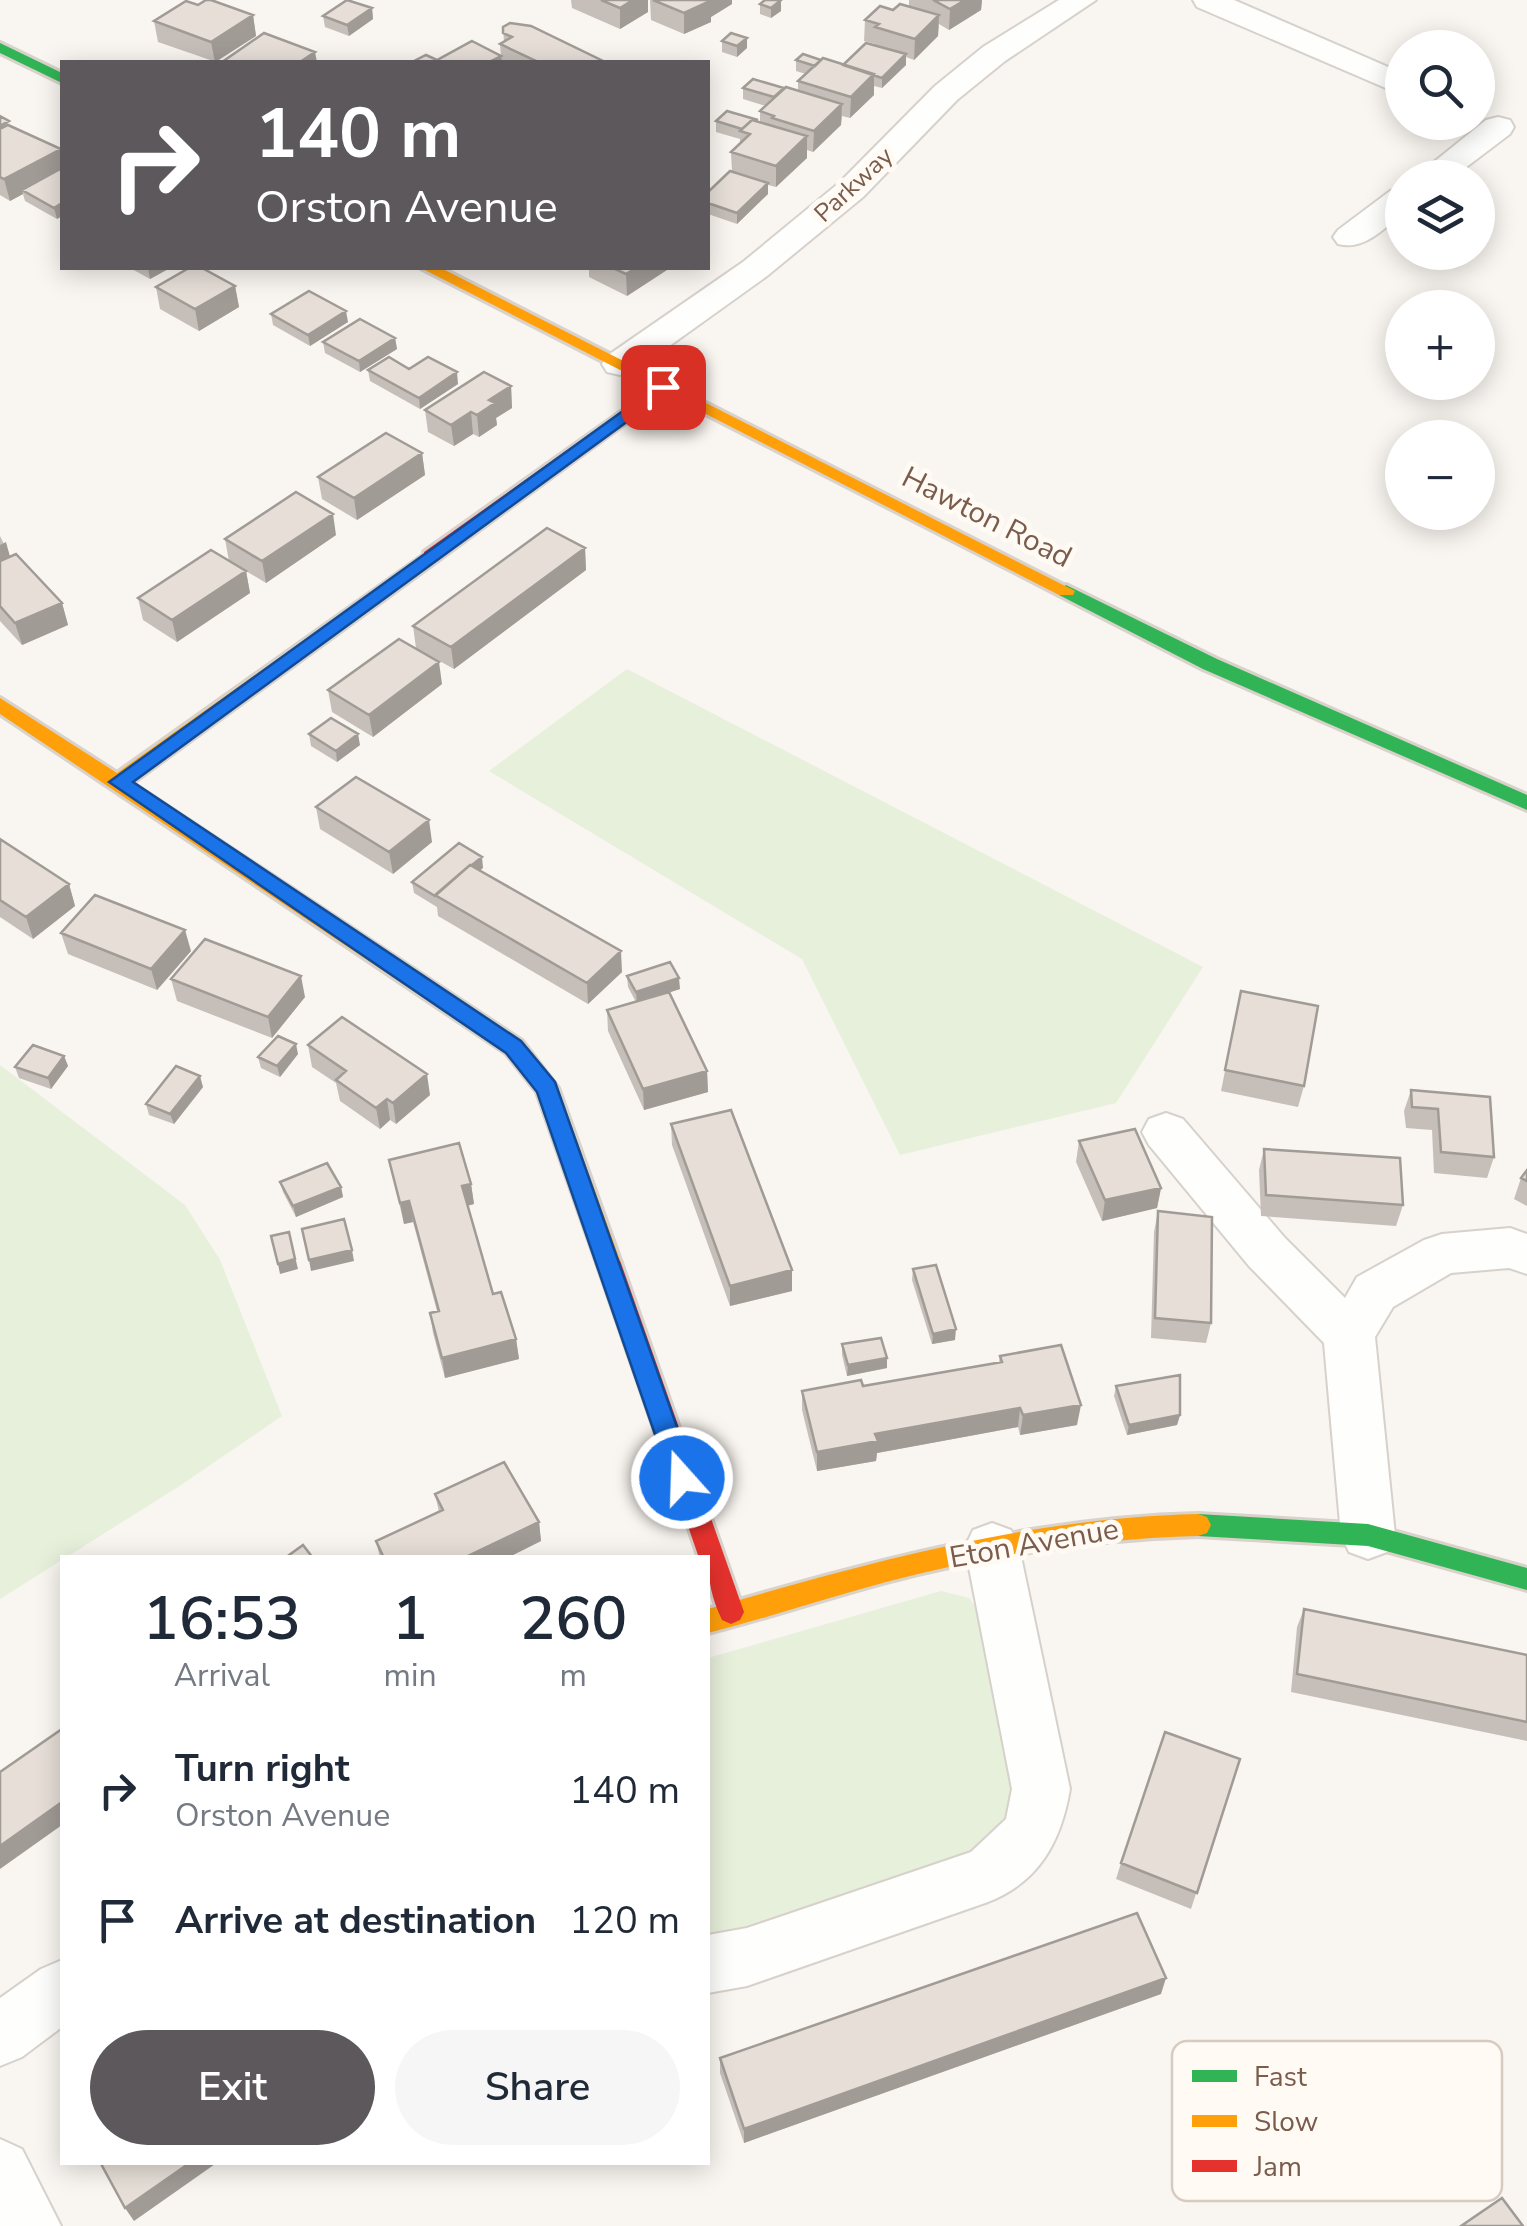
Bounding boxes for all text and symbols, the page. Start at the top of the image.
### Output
map controls [1385,30,1495,530]
button: search [1385,30,1495,140]
text: 140 m [255,86,461,182]
icon: right [90,100,220,230]
street label: Parkway [807,139,901,230]
button: layers [1385,160,1495,270]
text: Orston Avenue [255,177,558,238]
button: + [1385,290,1495,400]
pin [621,345,706,430]
icon: arrive [636,360,691,415]
button: − [1385,420,1495,530]
street label: Hawton Road [895,457,1079,578]
position arrow [630,1426,734,1530]
street label: Eton Avenue [946,1508,1122,1579]
text: 16:53 [143,1578,301,1660]
text: 1 [392,1578,428,1660]
text: 260 [519,1578,627,1660]
text: Arrival [174,1654,270,1697]
text: min [384,1654,437,1697]
text: m [560,1654,587,1697]
text: Turn right [175,1743,350,1794]
icon: right [90,1763,145,1818]
text: 140 m [569,1765,680,1816]
text: Orston Avenue [175,1794,390,1837]
icon: arrive [90,1893,145,1948]
text: Arrive at destination [175,1895,536,1946]
text: 120 m [569,1895,680,1946]
button: Exit [90,2030,375,2145]
button: Share [395,2030,680,2145]
legend [1172,2041,1502,2201]
text: Fast [1254,2058,1307,2096]
text: Slow [1254,2103,1318,2141]
text: Jam [1253,2148,1302,2186]

